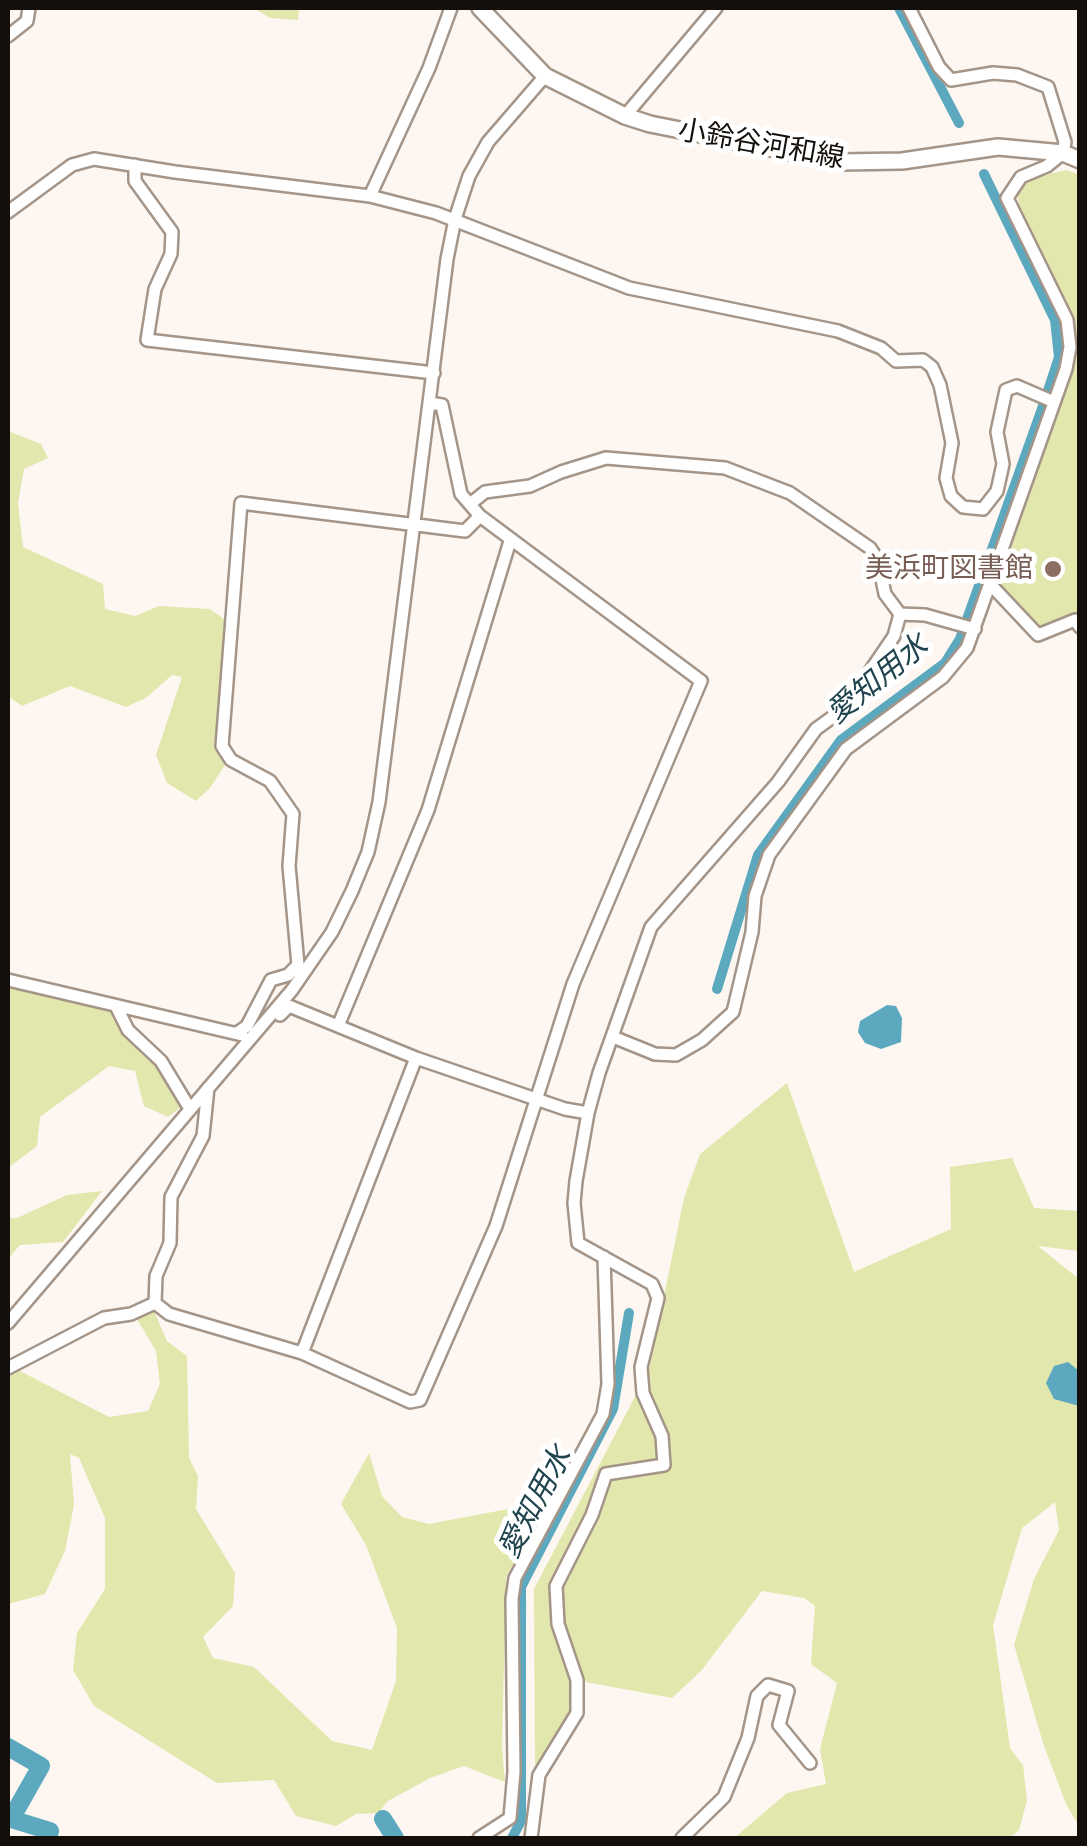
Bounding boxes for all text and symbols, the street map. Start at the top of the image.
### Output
street label: 小鈴谷河和線 [675,114,847,176]
place label: 美浜町図書館 [865,552,1033,586]
marker: 美浜町図書館 [1042,558,1064,580]
water label: 愛知用水 [820,628,936,732]
water label: 愛知用水 [492,1442,580,1564]

